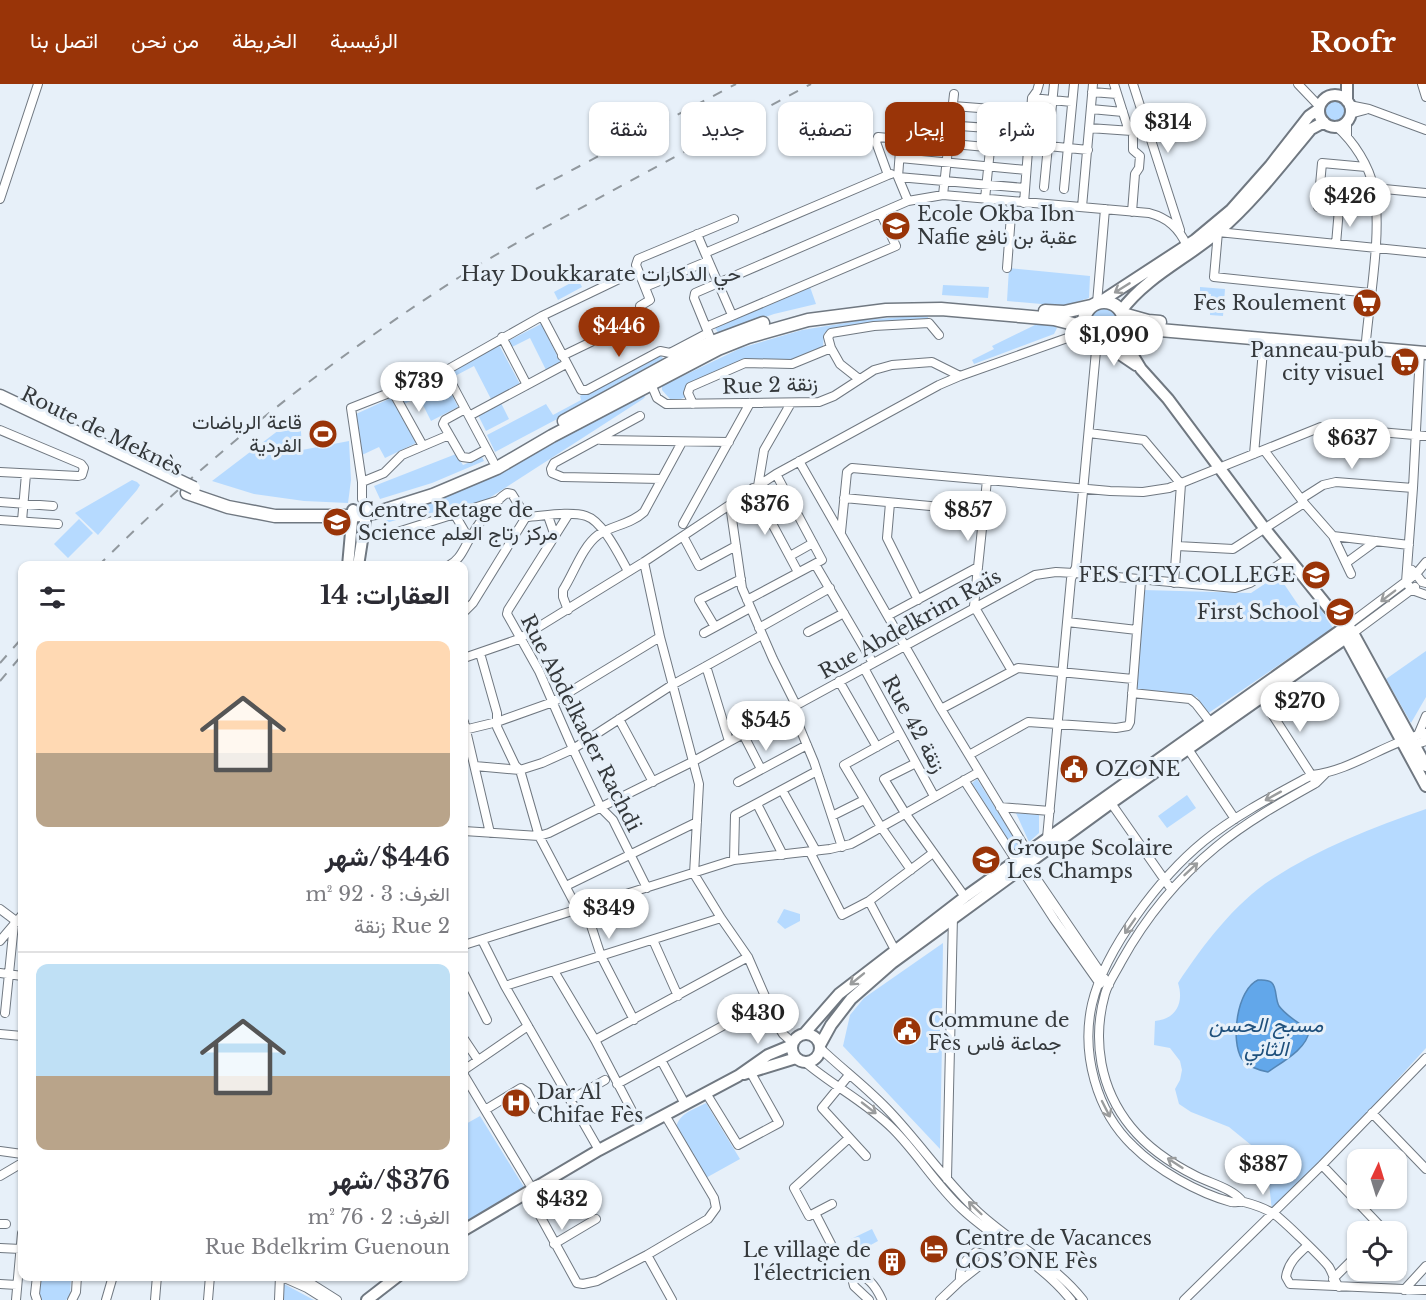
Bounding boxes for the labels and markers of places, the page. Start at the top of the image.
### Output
pin: $314 [1132,103,1204,154]
pin: $426 [1314,177,1386,228]
place label: Ecole Okba Ibn Nafie عقبة بن نافع [917,202,1077,251]
school or university icon: Ecole Okba Ibn Nafie عقبة بن نافع [880,210,912,242]
supermarket icon: Fes Roulement [1351,287,1383,319]
place label: Fes Roulement [1193,291,1346,315]
pin: $446 [583,307,655,358]
pin: $1,090 [1065,316,1163,367]
place label: Panneau pub city visuel [1250,338,1384,385]
supermarket icon: Panneau pub city visuel [1389,346,1421,378]
pin: $739 [383,362,455,413]
place label: قاعة الرياضات الفردية [192,410,302,458]
sports icon: قاعة الرياضات الفردية [307,418,339,450]
pin: $637 [1316,419,1388,470]
pin: $376 [729,485,801,536]
pin: $857 [932,491,1004,542]
place label: Centre Retage de Science مركز رتاج العلم [358,498,558,547]
school or university icon: Centre Retage de Science مركز رتاج العلم [321,506,353,538]
school or university icon: FES CITY COLLEGE [1300,559,1332,591]
place label: FES CITY COLLEGE [1078,563,1295,587]
school or university icon: First School [1324,596,1356,628]
place label: First School [1197,600,1319,624]
pin: $270 [1264,682,1336,733]
pin: $545 [730,701,802,752]
public building icon: OZONE [1058,753,1090,785]
place label: OZONE [1095,757,1180,781]
place label: Groupe Scolaire Les Champs [1007,836,1173,883]
school or university icon: Groupe Scolaire Les Champs [970,844,1002,876]
pin: $349 [573,889,645,940]
pin: $430 [722,994,794,1045]
place label: Commune de Fès جماعة فاس [928,1008,1069,1055]
public building icon: Commune de Fès جماعة فاس [891,1015,923,1047]
place label: Dar Al Chifae Fès [537,1080,643,1127]
hospital icon: Dar Al Chifae Fès [500,1087,532,1119]
pin: $387 [1227,1145,1299,1196]
pin: $432 [526,1180,598,1231]
place label: Centre de Vacances COS’ONE Fès [955,1226,1152,1273]
hotel icon: Centre de Vacances COS’ONE Fès [918,1233,950,1265]
place label: Le village de l'électricien [743,1238,871,1285]
building icon: Le village de l'électricien [876,1246,908,1278]

